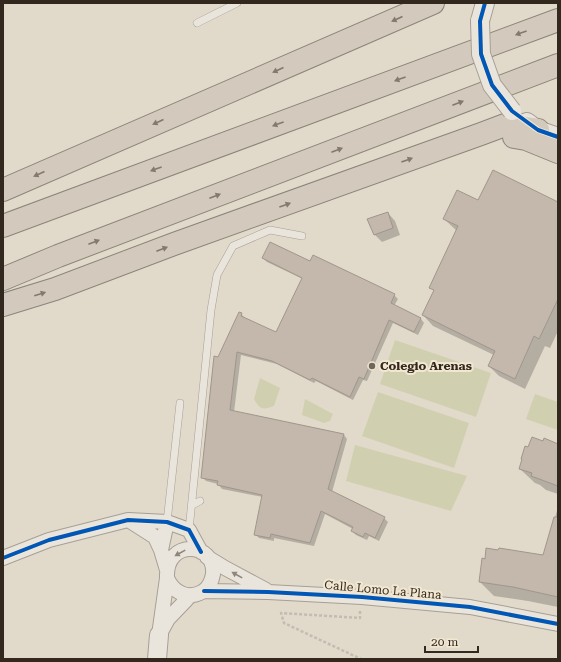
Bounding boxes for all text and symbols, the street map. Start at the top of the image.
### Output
one-way arrow [390,16,402,22]
one-way arrow [515,31,527,37]
one-way arrow [271,68,283,74]
one-way arrow [393,76,405,82]
one-way arrow [453,100,465,106]
one-way arrow [153,119,164,125]
one-way arrow [271,121,283,127]
one-way arrow [331,146,343,152]
one-way arrow [401,157,413,163]
one-way arrow [150,167,162,173]
one-way arrow [34,171,45,177]
one-way arrow [210,193,222,199]
one-way arrow [279,202,291,208]
one-way arrow [88,239,100,245]
one-way arrow [157,245,169,251]
one-way arrow [35,291,47,297]
place label: Colegio Arenas [380,359,472,373]
marker: Colegio Arenas [367,361,377,371]
one-way arrow [174,549,186,556]
one-way arrow [232,571,243,578]
street label: Calle Lomo La Plana [324,578,443,602]
scale bar [425,628,478,654]
text: 20 m [431,635,458,649]

